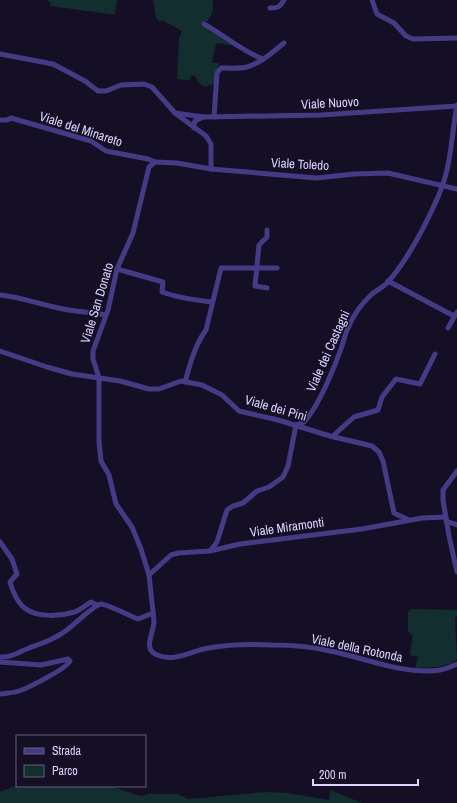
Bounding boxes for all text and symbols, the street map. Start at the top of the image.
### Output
street label: Viale Nuovo [301,93,359,113]
street label: Viale del Minareto [37,108,125,150]
street label: Viale Toledo [270,154,330,174]
street label: Viale San Donato [77,261,117,345]
street label: Viale dei Castagni [302,308,354,394]
street label: Viale dei Pini [243,391,309,425]
street label: Viale Miramonti [249,513,325,541]
street label: Viale della Rotonda [310,630,404,666]
legend [16,735,146,787]
text: Strada [52,743,82,759]
scale bar [313,761,418,787]
text: Parco [52,763,78,779]
text: 200 m [319,767,346,783]

